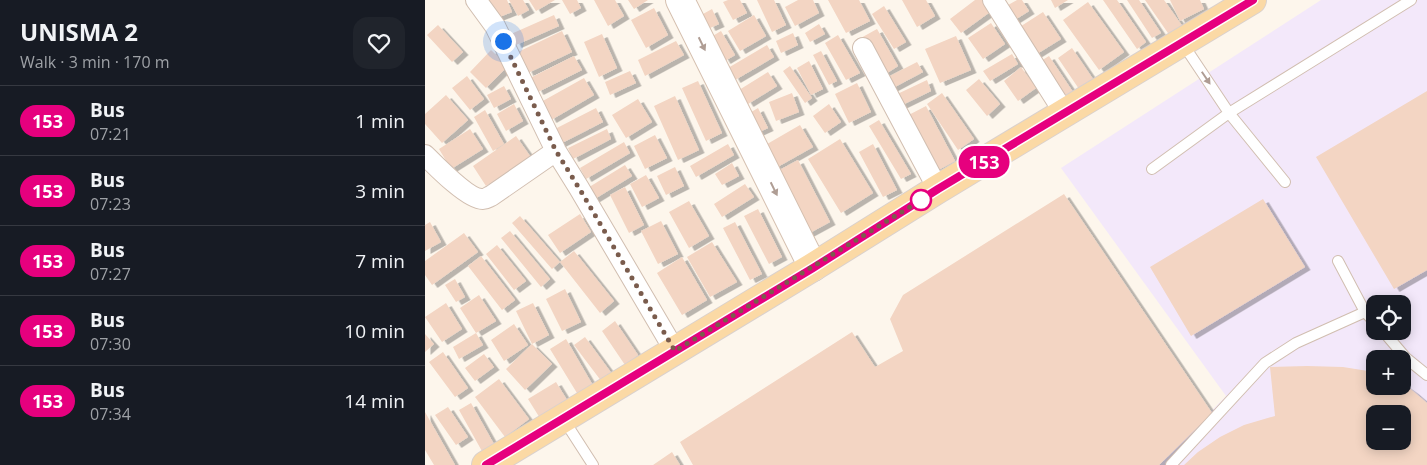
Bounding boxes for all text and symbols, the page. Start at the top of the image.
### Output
text: UNISMA 2 [20,15,138,48]
button: heart [353,17,405,69]
your location [491,29,516,54]
one-way arrow [698,37,706,51]
text: Walk · 3 min · 170 m [20,51,170,73]
one-way arrow [1201,71,1211,84]
text: Bus [90,97,125,123]
text: 1 min [355,108,405,134]
text: 153 [32,109,63,133]
text: 07:21 [90,123,131,145]
line badge: 153 [955,146,1013,178]
text: 153 [969,150,999,174]
text: Bus [90,167,125,193]
text: 3 min [355,178,405,204]
text: 153 [32,179,63,203]
one-way arrow [770,182,778,196]
unlabelled marker [910,189,932,211]
text: 07:23 [90,193,131,215]
text: Bus [90,237,125,263]
text: 7 min [355,248,405,274]
text: 153 [32,249,63,273]
text: 07:27 [90,263,131,285]
map controls [1366,295,1411,450]
button: locate [1366,295,1411,340]
text: Bus [90,307,125,333]
text: 10 min [344,318,405,344]
text: 153 [32,319,63,343]
text: 07:30 [90,333,131,355]
button: + [1366,350,1411,395]
text: Bus [90,377,125,403]
text: 14 min [344,388,405,414]
text: 153 [32,389,63,413]
text: 07:34 [90,403,131,425]
button: − [1366,405,1411,450]

